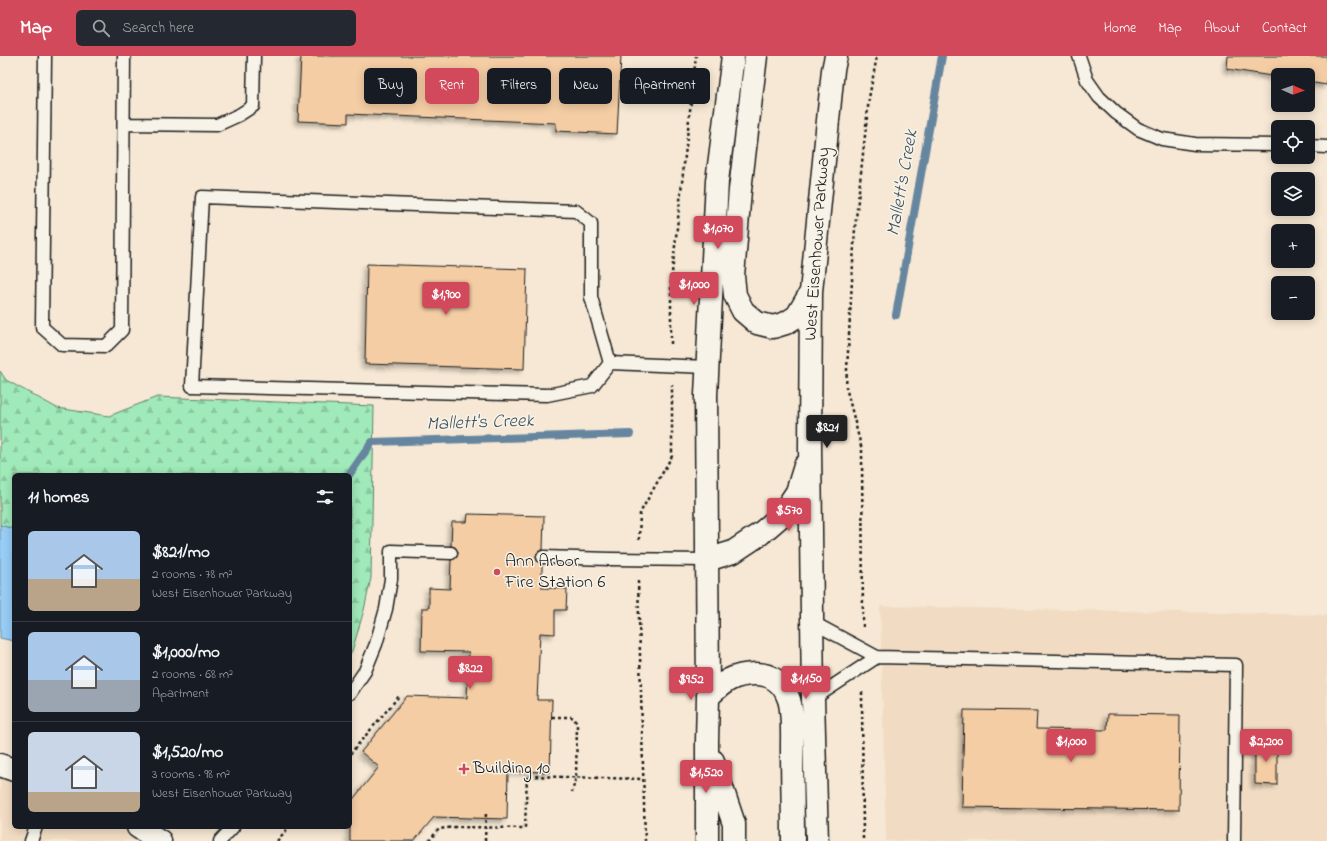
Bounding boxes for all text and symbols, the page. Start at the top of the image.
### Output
search box [76,10,356,46]
text: Map [20,15,52,42]
icon: search [90,17,112,39]
text: Search here [122,17,194,39]
text: Home [1104,18,1136,39]
text: Map [1158,18,1182,39]
text: About [1204,18,1240,39]
text: Contact [1262,18,1307,39]
chip: Buy [364,68,417,104]
chip: Rent [425,68,479,104]
chip: Filters [487,68,551,104]
chip: New [559,68,612,104]
chip: Apartment [620,68,710,104]
north arrow [1271,68,1315,112]
map controls [1271,68,1315,320]
button: locate [1271,120,1315,164]
water label: Mallett's Creek [880,127,926,238]
street label: West Eisenhower Parkway [798,146,838,342]
button: layers [1271,172,1315,216]
pin: $1,070 [685,216,751,250]
text: $1,070 [703,219,733,238]
button: + [1271,224,1315,268]
pin: $1,000 [661,272,727,306]
text: $1,000 [678,275,710,294]
button: − [1271,276,1315,320]
pin: $1,900 [413,282,479,316]
text: $1,900 [431,285,461,304]
water label: Mallett's Creek [426,408,535,438]
pin: $821 [803,415,851,449]
text: $821 [815,418,839,437]
text: 11 homes [28,485,89,510]
icon: filters [314,486,336,508]
pin: $570 [765,498,813,532]
text: $570 [776,501,802,520]
text: $821/mo [152,540,210,565]
icon: home [60,547,108,595]
place label: Ann Arbor Fire Station 6 [504,549,605,596]
text: 2 rooms · 78 m² [152,565,233,584]
marker: Ann Arbor Fire Station 6 [492,567,502,577]
text: West Eisenhower Parkway [152,584,292,603]
text: $1,000/mo [152,640,220,665]
icon: home [60,648,108,696]
pin: $822 [446,656,494,690]
text: $822 [457,659,483,678]
text: 2 rooms · 68 m² [152,665,233,684]
pin: $1,150 [773,666,839,700]
pin: $952 [667,667,715,701]
text: $1,150 [790,669,822,688]
text: $952 [678,670,704,689]
text: Apartment [152,684,209,703]
pin: $1,000 [1038,729,1104,763]
pin: $2,200 [1233,729,1299,763]
text: $1,000 [1055,732,1087,751]
text: $2,200 [1249,732,1283,751]
text: $1,520/mo [152,740,223,765]
icon: home [60,748,108,796]
place label: Building 10 [472,756,550,783]
pin: $1,520 [673,760,739,794]
marker: Building 10 [458,763,470,775]
text: $1,520 [689,763,723,782]
text: 3 rooms · 98 m² [152,765,230,784]
text: West Eisenhower Parkway [152,784,292,803]

